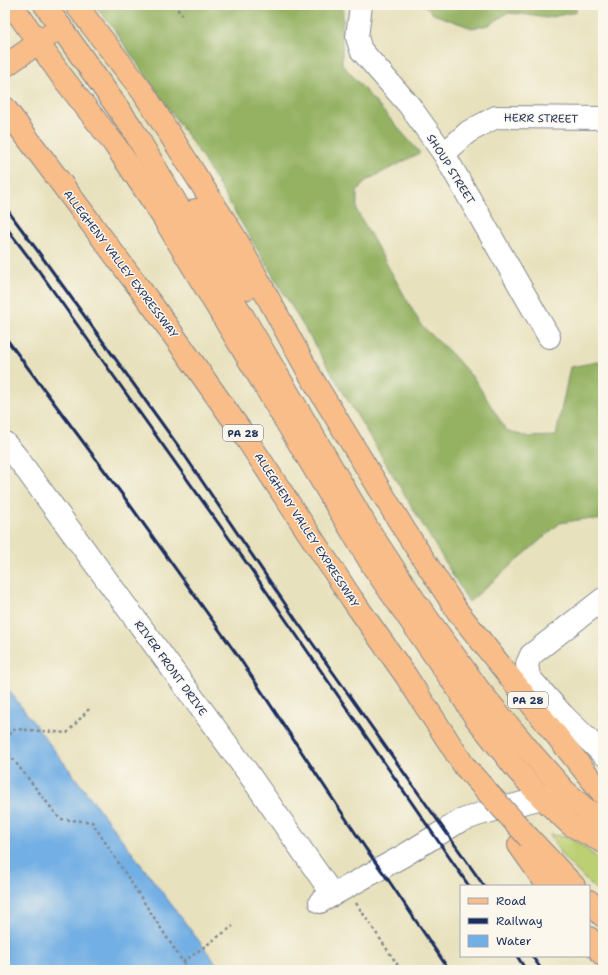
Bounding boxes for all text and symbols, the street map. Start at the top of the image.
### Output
street label: HERR STREET [504,110,578,127]
street label: SHOUP STREET [423,131,478,207]
street label: ALLEGHENY VALLEY EXPRESSWAY [60,187,182,342]
road number: PA 28 [223,425,263,441]
street label: ALLEGHENY VALLEY EXPRESSWAY [251,450,363,611]
street label: RIVER FRONT DRIVE [131,618,210,719]
road number: PA 28 [508,692,548,708]
legend [460,885,590,957]
text: Road [496,893,527,909]
text: Railway [496,913,543,929]
text: Water [496,933,532,949]

